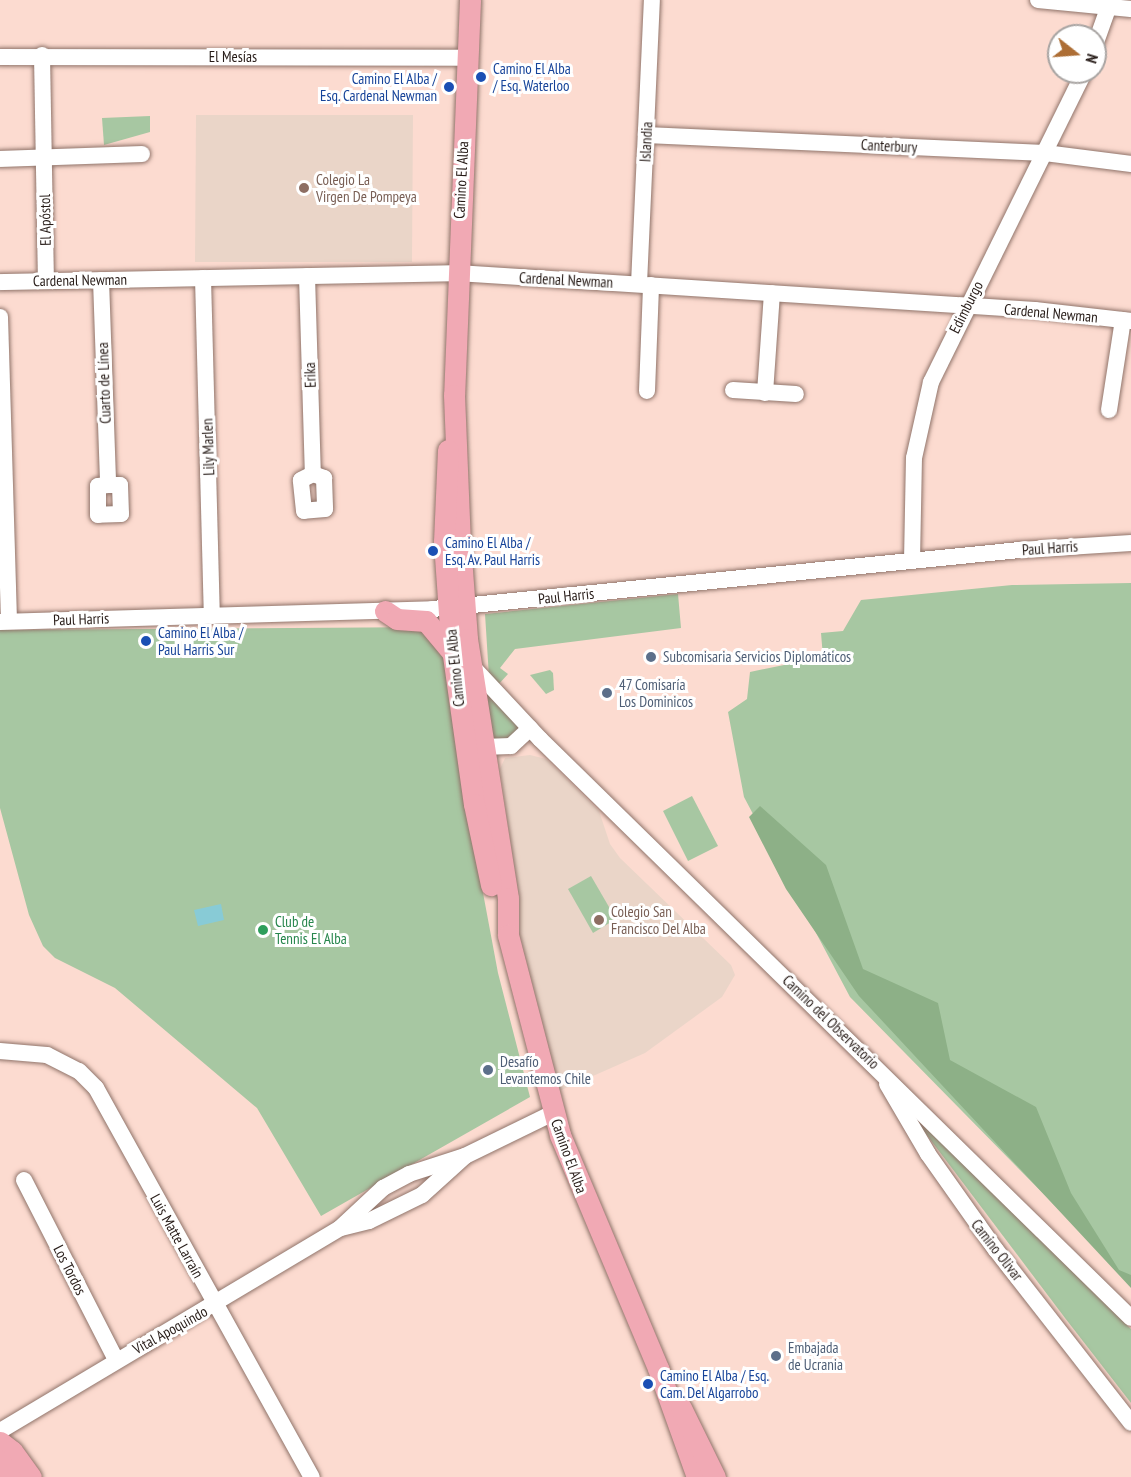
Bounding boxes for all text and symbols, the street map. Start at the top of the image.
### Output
north arrow [1047,24,1107,84]
street label: El Mesías [209,48,257,66]
text: N [1081,52,1103,66]
place label: Camino El Alba / Esq. Waterloo [493,59,571,94]
place label: Camino El Alba / Esq. Cardenal Newman [319,69,437,104]
marker: Camino El Alba / Esq. Waterloo [474,70,488,84]
marker: Camino El Alba / Esq. Cardenal Newman [442,80,456,94]
street label: Islandia [636,121,656,163]
street label: Canterbury [860,136,918,156]
street label: Camino El Alba [450,141,472,219]
place label: Colegio La Virgen De Pompeya [316,170,417,205]
marker: Colegio La Virgen De Pompeya [297,181,311,195]
street label: El Apóstol [36,194,54,246]
street label: Cardenal Newman [519,269,613,291]
street label: Cardenal Newman [33,270,127,290]
street label: Edimburgo [945,278,987,336]
street label: Cardenal Newman [1003,300,1099,326]
street label: Cuarto de Línea [94,342,114,424]
street label: Erika [301,362,319,388]
street label: Lily Marlen [198,418,218,476]
place label: Camino El Alba / Esq. Av. Paul Harris [445,533,542,568]
street label: Paul Harris [1021,537,1079,559]
marker: Camino El Alba / Esq. Av. Paul Harris [426,544,440,558]
street label: Paul Harris [537,584,595,608]
street label: Paul Harris [53,609,109,629]
place label: Camino El Alba / Paul Harris Sur [158,623,244,658]
street label: Camino El Alba [442,628,468,708]
marker: Camino El Alba / Paul Harris Sur [139,634,153,648]
place label: Subcomisaria Servicios Diplomáticos [663,648,851,666]
marker: Subcomisaria Servicios Diplomáticos [644,650,658,664]
place label: 47 Comisaría Los Dominicos [619,675,693,710]
marker: 47 Comisaría Los Dominicos [600,686,614,700]
place label: Colegio San Francisco Del Alba [611,902,706,937]
place label: Club de Tennis El Alba [275,912,347,947]
marker: Colegio San Francisco Del Alba [592,913,606,927]
marker: Club de Tennis El Alba [256,923,270,937]
street label: Camino del Observatorio [779,971,883,1073]
place label: Desafío Levantemos Chile [500,1052,591,1087]
marker: Desafío Levantemos Chile [481,1063,495,1077]
street label: Camino El Alba [547,1116,591,1196]
street label: Luis Matte Larraín [147,1191,207,1281]
street label: Camino Olivar [967,1216,1027,1284]
street label: Los Tordos [50,1242,90,1298]
street label: Vital Apoquindo [129,1302,211,1358]
place label: Embajada de Ucrania [788,1338,843,1373]
marker: Embajada de Ucrania [769,1349,783,1363]
place label: Camino El Alba / Esq. Cam. Del Algarrobo [660,1366,770,1401]
marker: Camino El Alba / Esq. Cam. Del Algarrobo [641,1377,655,1391]

